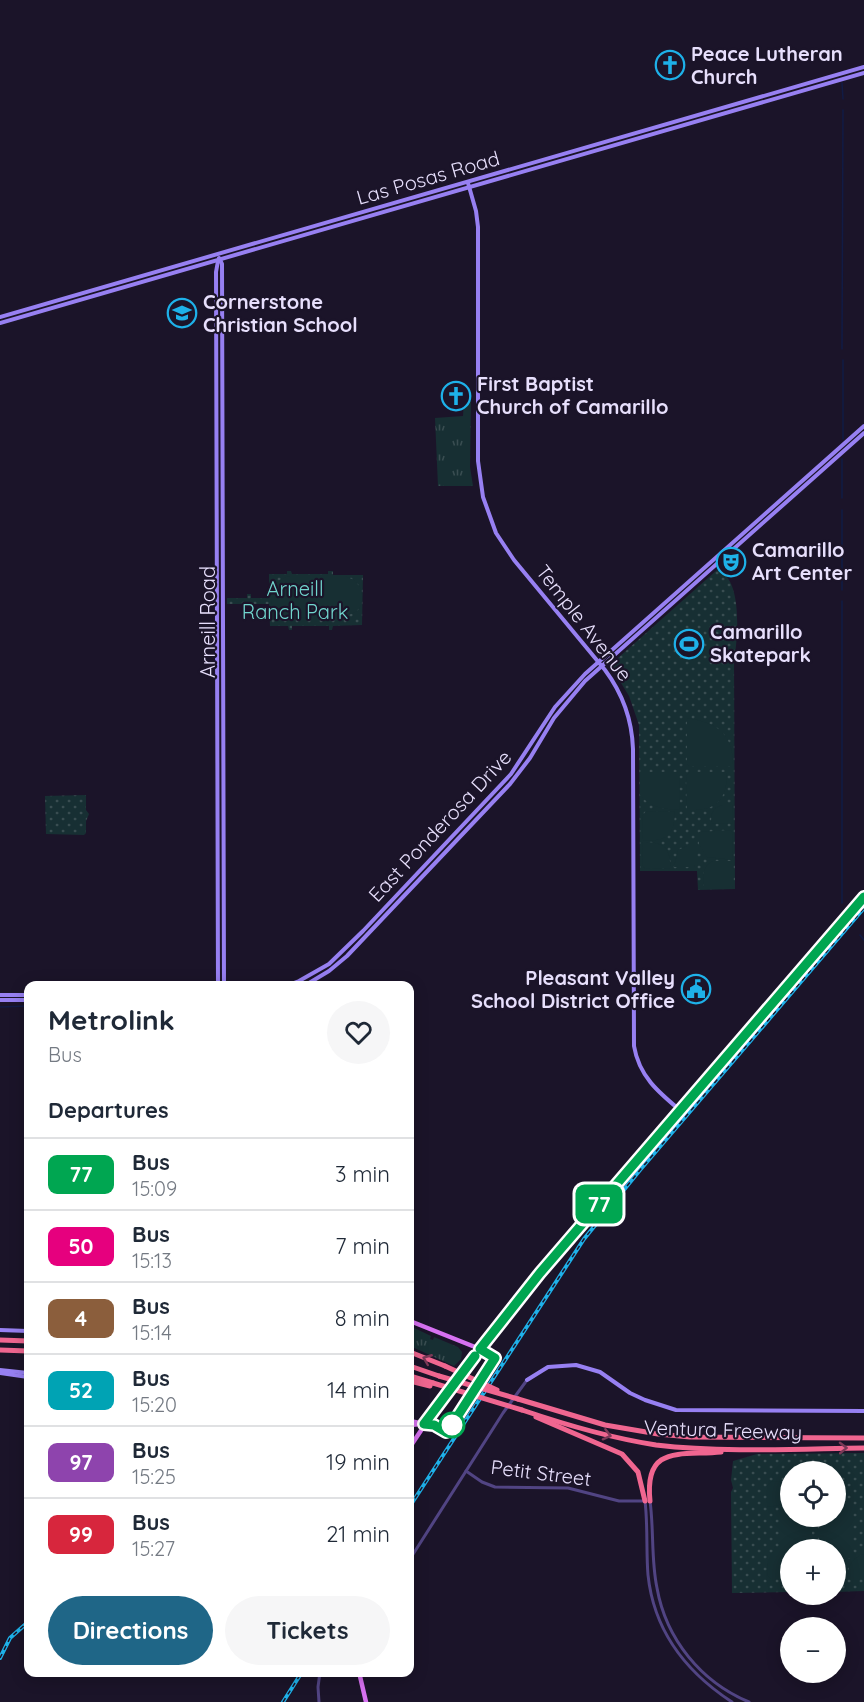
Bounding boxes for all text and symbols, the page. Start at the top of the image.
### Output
place label: Peace Lutheran Church [691,41,843,89]
church icon: Peace Lutheran Church [654,49,686,81]
street label: Las Posas Road [354,145,502,210]
place label: Cornerstone Christian School [203,289,358,337]
school or university icon: Cornerstone Christian School [166,297,198,329]
place label: First Baptist Church of Camarillo [477,371,668,419]
church icon: First Baptist Church of Camarillo [440,380,472,412]
place label: Camarillo Art Center [752,537,852,585]
theatre icon: Camarillo Art Center [715,546,747,578]
street label: Temple Avenue [531,559,638,686]
street label: Arneill Road [195,566,220,678]
park label: Arneill Ranch Park [242,576,348,624]
place label: Camarillo Skatepark [710,619,811,667]
sports icon: Camarillo Skatepark [673,628,705,660]
street label: East Ponderosa Drive [363,745,516,907]
place label: Pleasant Valley School District Office [471,965,675,1013]
public building icon: Pleasant Valley School District Office [680,973,712,1005]
button: heart [327,1001,390,1064]
text: Metrolink [48,1002,175,1037]
text: Bus [48,1042,82,1067]
text: Departures [48,1096,169,1124]
text: Bus [132,1148,170,1176]
text: 3 min [335,1160,390,1188]
text: 77 [69,1161,93,1187]
text: 15:09 [132,1176,177,1201]
line badge: 77 [572,1184,626,1224]
text: 77 [587,1191,611,1217]
text: Bus [132,1220,170,1248]
text: 7 min [335,1232,390,1260]
text: 50 [69,1233,94,1259]
text: 15:13 [132,1248,172,1273]
text: Bus [132,1292,170,1320]
text: 8 min [335,1304,390,1332]
text: 4 [75,1305,87,1331]
text: 15:14 [132,1320,172,1345]
one-way arrow [423,1354,434,1366]
text: Bus [132,1364,170,1392]
text: 14 min [327,1376,390,1404]
text: 52 [69,1377,93,1403]
text: 15:20 [132,1392,177,1417]
unlabelled marker [439,1412,465,1438]
street label: Ventura Freeway [643,1414,803,1445]
one-way arrow [601,1428,611,1441]
text: Bus [132,1436,170,1464]
one-way arrow [838,1442,847,1454]
text: 19 min [326,1448,390,1476]
text: 97 [70,1449,92,1475]
street label: Petit Street [489,1454,593,1491]
map controls [780,1461,846,1683]
button: locate [780,1461,846,1527]
text: 15:25 [132,1464,176,1489]
text: Bus [132,1508,170,1536]
text: 21 min [326,1520,390,1548]
text: 99 [69,1521,93,1547]
text: 15:27 [132,1536,175,1561]
button: + [780,1539,846,1605]
button: Directions [48,1596,213,1665]
button: Tickets [225,1596,390,1665]
button: − [780,1617,846,1683]

